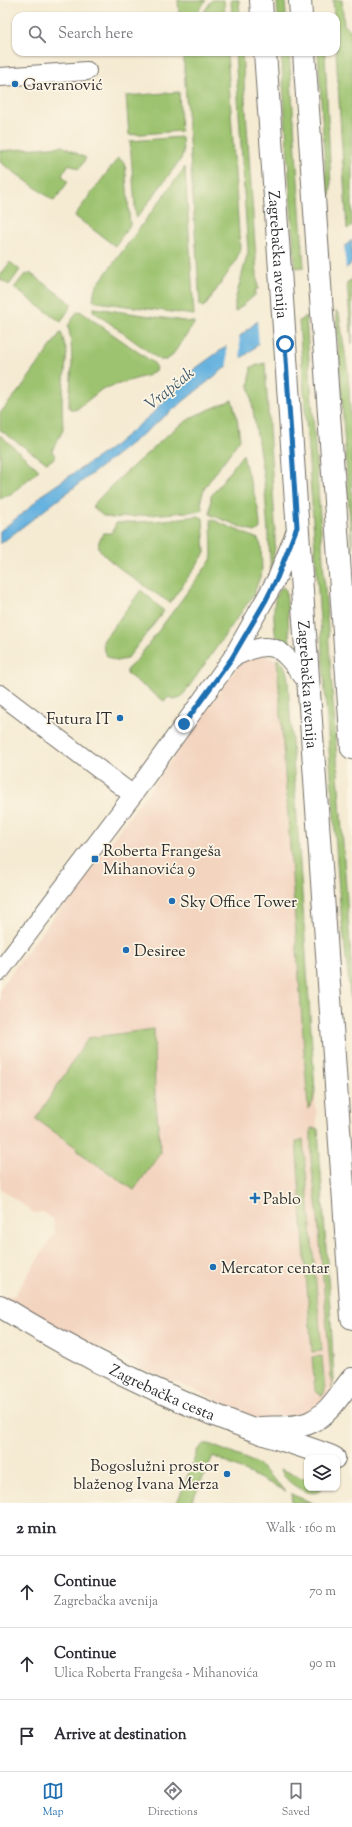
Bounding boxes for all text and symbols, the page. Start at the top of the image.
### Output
search box [12,12,340,56]
icon: search [26,23,48,45]
text: Search here [58,24,133,45]
place label: Gavranović [23,75,103,98]
marker: Gavranović [10,79,20,89]
street label: Zagrebačka avenija [261,190,292,320]
route start [276,335,294,353]
water label: Vrapčak [141,362,200,417]
street label: Zagrebačka avenija [290,620,322,750]
place label: Futura IT [46,709,112,732]
marker: Futura IT [115,713,125,723]
route end [175,715,193,733]
place label: Roberta Frangeša Mihanovića 9 [103,841,222,882]
marker: Roberta Frangeša Mihanovića 9 [90,854,100,864]
place label: Sky Office Tower [180,892,297,915]
marker: Sky Office Tower [167,896,177,906]
place label: Desiree [134,941,186,964]
marker: Desiree [121,945,131,955]
place label: Pablo [263,1189,301,1212]
marker: Pablo [250,1193,260,1203]
place label: Mercator centar [221,1258,330,1281]
marker: Mercator centar [208,1262,218,1272]
street label: Zagrebačka cesta [105,1360,218,1428]
map controls [304,1455,340,1491]
button: layers [304,1455,340,1491]
place label: Bogoslužni prostor blaženog Ivana Merza [73,1456,220,1497]
marker: Bogoslužni prostor blaženog Ivana Merza [222,1469,232,1479]
text: 2 min [16,1517,57,1541]
text: Walk · 160 m [265,1520,336,1538]
text: Continue [54,1572,116,1593]
icon: ahead [16,1581,38,1603]
text: 70 m [309,1583,336,1601]
text: Zagrebačka avenija [54,1593,158,1611]
text: Continue [54,1644,116,1665]
icon: ahead [16,1653,38,1675]
text: 90 m [309,1655,336,1673]
text: Ulica Roberta Frangeša - Mihanovića [54,1665,258,1683]
icon: arrive [16,1725,38,1747]
text: Arrive at destination [54,1725,187,1746]
tab: Map [42,1780,64,1820]
tab: Directions [148,1780,198,1820]
tab: Saved [282,1780,310,1820]

